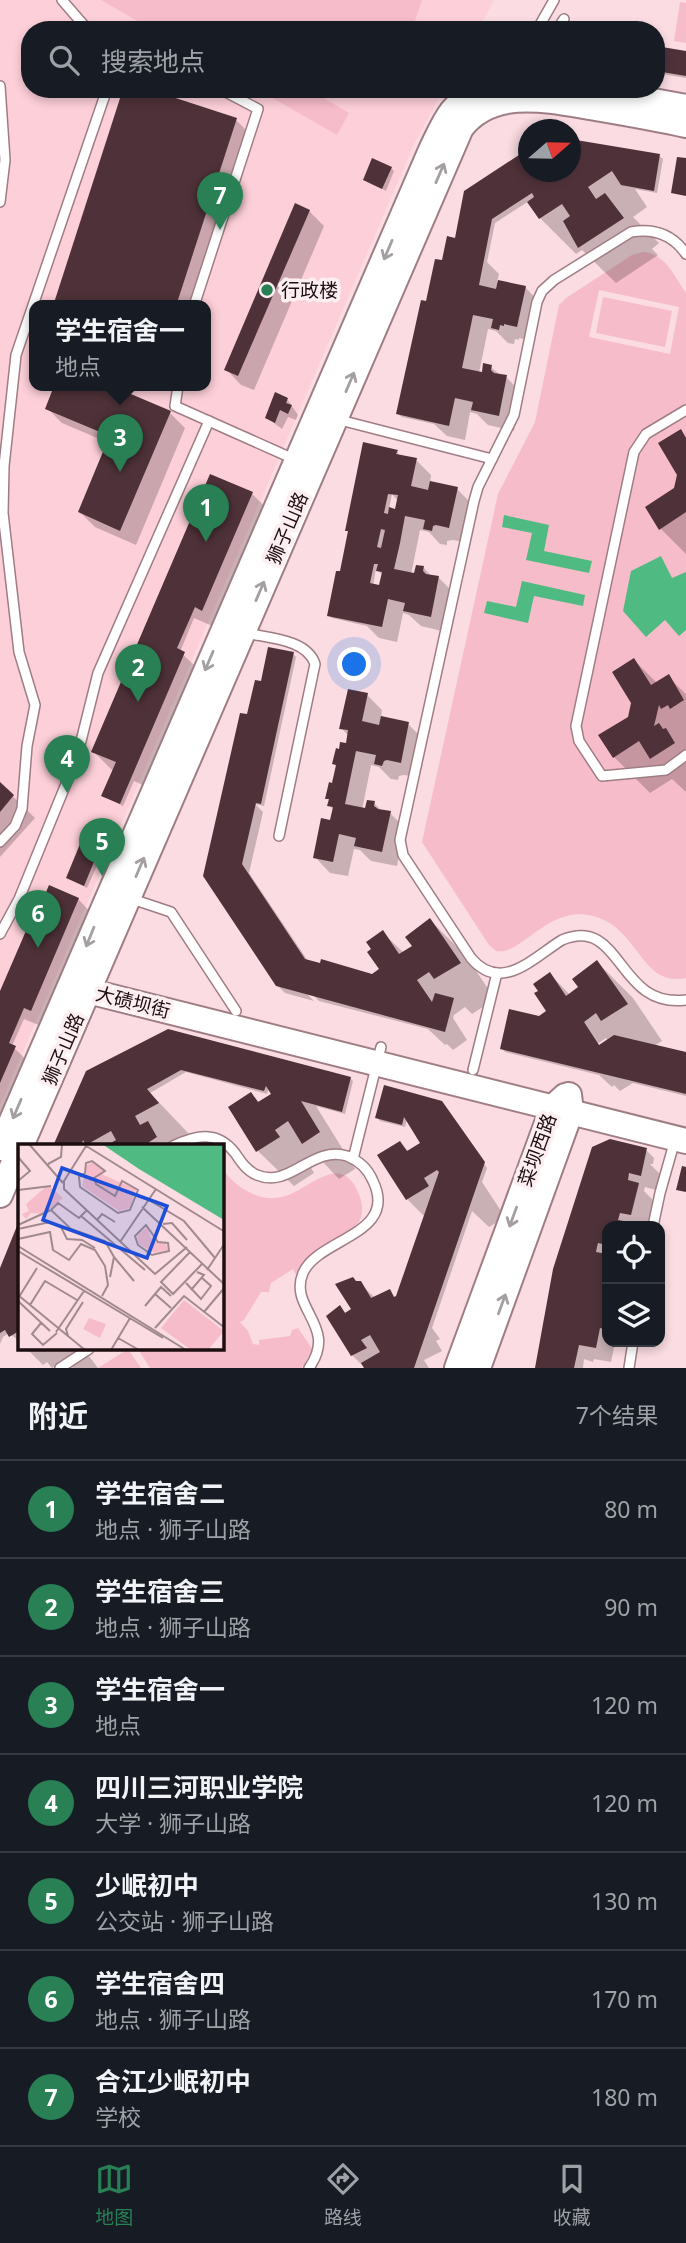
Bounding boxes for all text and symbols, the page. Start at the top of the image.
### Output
search box [21,21,665,98]
icon: search [45,41,83,79]
text: 搜索地点 [101,43,205,79]
north arrow [518,119,581,182]
one-way arrow [434,163,447,185]
pin: 7 [197,172,243,230]
one-way arrow [381,239,394,260]
place label: 行政楼 [281,277,338,303]
marker: 行政楼 [259,282,275,298]
popup [29,300,211,391]
text: 学生宿舍一 [55,312,185,348]
text: 地点 [55,350,101,382]
one-way arrow [344,372,357,393]
pin: 3 [97,414,143,472]
pin: 1 [183,484,229,542]
street label: 狮子山路 [260,488,314,568]
one-way arrow [254,581,267,602]
pin: 2 [115,644,161,702]
your location [337,647,371,681]
one-way arrow [202,650,215,671]
pin: 4 [44,735,90,793]
pin: 5 [79,818,125,876]
one-way arrow [135,857,148,879]
pin: 6 [15,890,61,948]
one-way arrow [83,926,96,948]
street label: 大碛坝街 [93,980,173,1024]
street label: 狮子山路 [36,1009,90,1089]
one-way arrow [10,1097,23,1119]
street label: 菜坝西路 [512,1110,562,1190]
inset map [18,1144,224,1350]
one-way arrow [506,1205,518,1227]
map controls [602,1221,665,1347]
button: locate [602,1221,665,1284]
button: layers [602,1284,665,1347]
one-way arrow [496,1294,509,1315]
text: 附近 [28,1395,88,1436]
text: 7个结果 [576,1399,658,1431]
text: 学生宿舍二 [95,1475,225,1511]
text: 1 [44,1493,58,1525]
text: 80 m [604,1493,658,1525]
text: 地点 · 狮子山路 [95,1513,251,1545]
text: 学生宿舍三 [95,1573,225,1609]
text: 2 [44,1591,58,1623]
text: 90 m [604,1591,658,1623]
text: 地点 · 狮子山路 [95,1611,251,1643]
text: 学生宿舍一 [95,1671,225,1707]
text: 3 [44,1689,58,1721]
text: 120 m [591,1689,658,1721]
text: 地点 [95,1709,141,1741]
text: 四川三河职业学院 [95,1769,303,1805]
text: 4 [44,1787,58,1819]
text: 120 m [591,1787,658,1819]
text: 大学 · 狮子山路 [95,1807,251,1839]
text: 少岷初中 [95,1867,199,1903]
text: 5 [44,1885,58,1917]
text: 130 m [591,1885,658,1917]
text: 公交站 · 狮子山路 [95,1905,274,1937]
text: 学生宿舍四 [95,1965,225,2001]
text: 6 [44,1983,58,2015]
text: 170 m [591,1983,658,2015]
text: 地点 · 狮子山路 [95,2003,251,2035]
text: 合江少岷初中 [95,2063,251,2099]
text: 7 [44,2081,58,2113]
text: 180 m [591,2081,658,2113]
text: 学校 [95,2101,141,2133]
tab: 地图 [95,2160,133,2230]
tab: 路线 [324,2160,362,2230]
tab: 收藏 [553,2160,591,2230]

